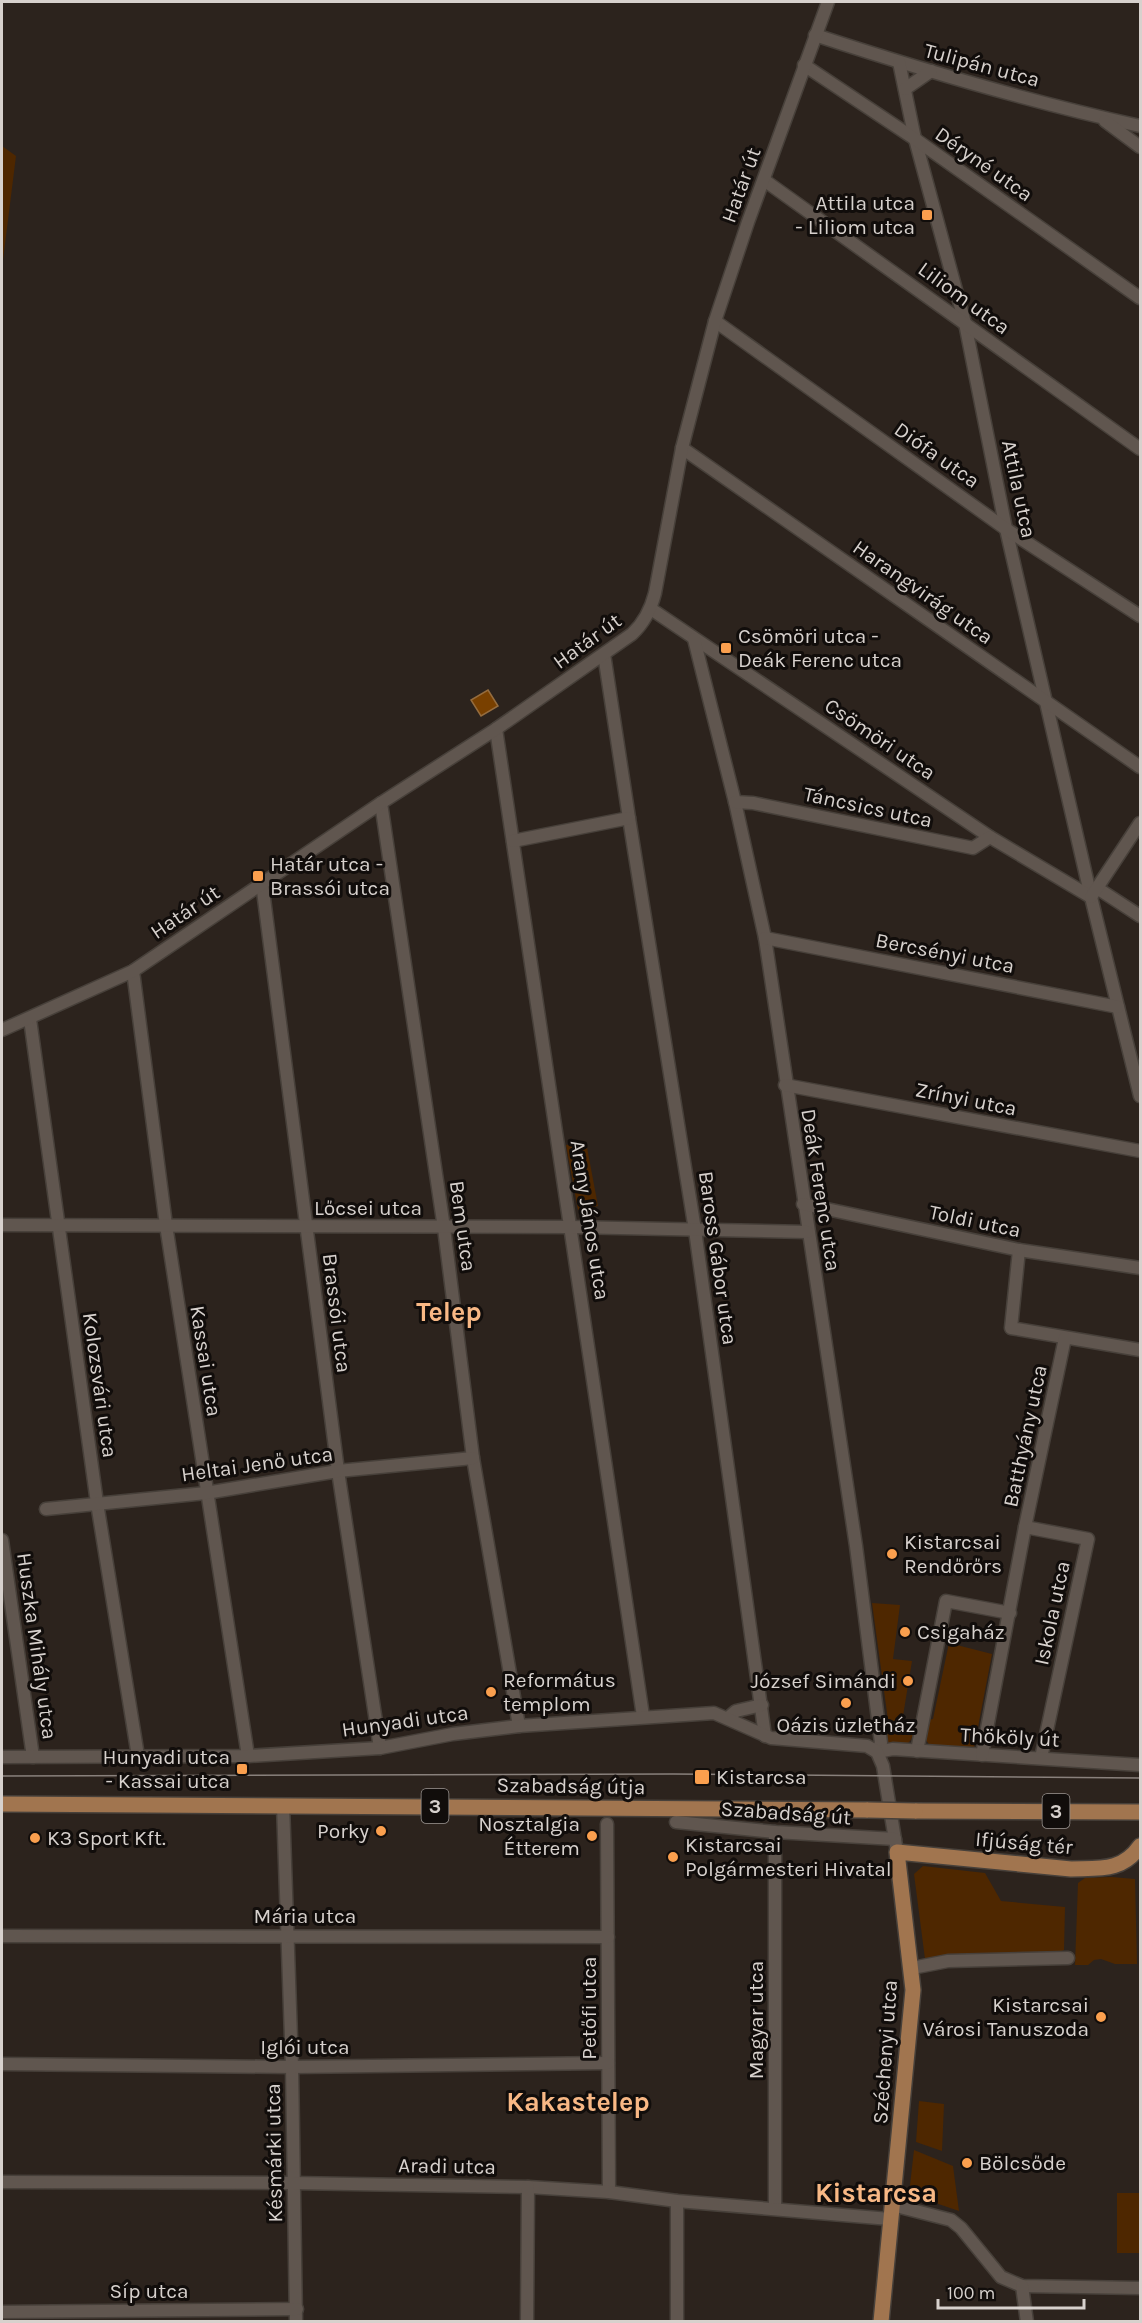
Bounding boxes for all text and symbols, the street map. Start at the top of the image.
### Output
street label: Tulipán utca [922,38,1042,92]
street label: Déryné utca [931,122,1037,206]
street label: Határ út [716,144,766,226]
place label: Attila utca - Liliom utca [795,191,915,239]
marker: Attila utca - Liliom utca [920,208,934,222]
street label: Liliom utca [914,257,1014,339]
street label: Diófa utca [890,417,984,493]
street label: Attila utca [997,438,1041,540]
street label: Harangvirág utca [848,535,998,649]
street label: Határ út [548,608,626,674]
place label: Csömöri utca - Deák Ferenc utca [738,624,902,672]
marker: Csömöri utca - Deák Ferenc utca [719,641,733,655]
street label: Csömöri utca [820,693,940,785]
street label: Táncsics utca [801,782,935,832]
place label: Határ utca - Brassói utca [270,852,390,900]
marker: Határ utca - Brassói utca [251,869,265,883]
street label: Határ út [146,880,224,944]
street label: Bercsényi utca [874,928,1016,978]
street label: Zrínyi utca [913,1077,1019,1121]
street label: Deák Ferenc utca [796,1107,846,1273]
street label: Arany János utca [565,1138,615,1302]
street label: Baross Gábor utca [694,1170,742,1346]
street label: Bem utca [445,1179,481,1273]
street label: Lőcsei utca [314,1196,422,1220]
street label: Toldi utca [927,1200,1023,1242]
street label: Brassói utca [318,1252,356,1374]
district label: Telep [416,1296,482,1328]
street label: Kassai utca [185,1304,227,1418]
street label: Kolozsvári utca [78,1311,122,1459]
street label: Batthyány utca [998,1363,1052,1509]
street label: Heltai Jenő utca [180,1441,334,1487]
place label: Kistarcsai Rendőrőrs [904,1530,1002,1578]
marker: Kistarcsai Rendőrőrs [885,1547,899,1561]
street label: Huszka Mihály utca [12,1551,62,1741]
street label: Iskola utca [1029,1559,1075,1667]
place label: Csigaház [917,1620,1005,1644]
marker: Csigaház [898,1625,912,1639]
place label: Református templom [503,1668,616,1716]
place label: József Simándi [751,1669,896,1693]
marker: József Simándi [901,1674,915,1688]
marker: Református templom [484,1685,498,1699]
marker: Oázis üzletház [839,1696,853,1710]
street label: Hunyadi utca [340,1700,470,1742]
place label: Oázis üzletház [777,1713,915,1737]
street label: Thököly út [960,1722,1060,1752]
place label: Hunyadi utca - Kassai utca [103,1745,230,1793]
marker: Hunyadi utca - Kassai utca [235,1762,249,1776]
place label: Kistarcsa [716,1765,807,1789]
marker: Kistarcsa [693,1768,711,1786]
street label: Szabadság útja [496,1773,646,1799]
road number: 3 [422,1789,448,1823]
road number: 3 [1042,1794,1070,1828]
street label: Szabadság út [720,1796,852,1830]
place label: Nosztalgia Étterem [478,1812,580,1860]
place label: Porky [317,1819,369,1843]
marker: Porky [374,1824,388,1838]
place label: K3 Sport Kft. [47,1826,166,1850]
street label: Ifjúság tér [974,1827,1074,1859]
marker: Nosztalgia Étterem [585,1829,599,1843]
marker: K3 Sport Kft. [28,1831,42,1845]
place label: Kistarcsai Polgármesteri Hivatal [685,1833,892,1881]
marker: Kistarcsai Polgármesteri Hivatal [666,1850,680,1864]
street label: Mária utca [254,1904,356,1928]
street label: Petőfi utca [577,1956,601,2060]
street label: Magyar utca [744,1961,768,2079]
street label: Széchenyi utca [868,1979,902,2125]
place label: Kistarcsai Városi Tanuszoda [923,1993,1089,2041]
marker: Kistarcsai Városi Tanuszoda [1094,2010,1108,2024]
street label: Iglói utca [260,2035,350,2059]
street label: Késmárki utca [261,2083,287,2223]
district label: Kakastelep [506,2086,650,2118]
place label: Bölcsőde [979,2151,1066,2175]
street label: Aradi utca [398,2153,496,2179]
marker: Bölcsőde [960,2156,974,2170]
district label: Kistarcsa [815,2177,937,2209]
scale bar [938,2272,1084,2310]
street label: Síp utca [109,2279,189,2303]
text: 100 m [947,2282,995,2304]

